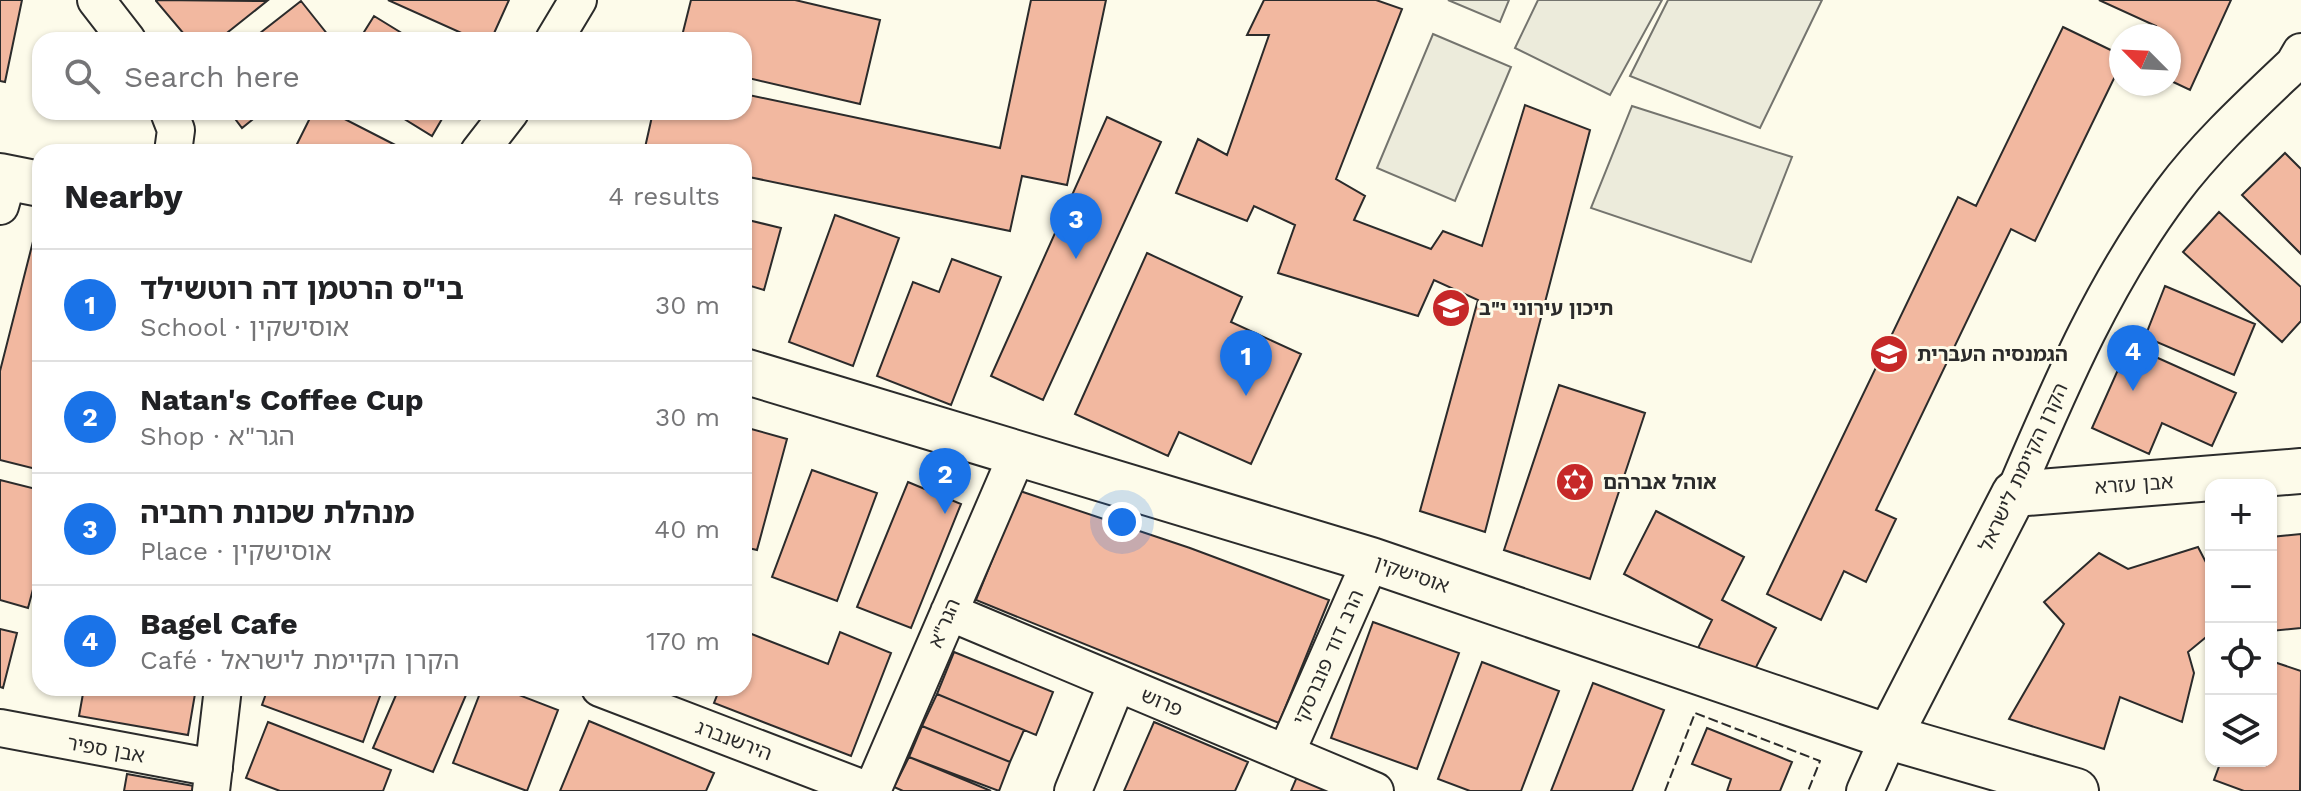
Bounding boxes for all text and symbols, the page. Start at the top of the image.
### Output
north arrow [2109,24,2181,96]
search box [32,32,752,120]
icon: search [60,54,104,98]
text: Search here [124,59,300,94]
text: Nearby [64,176,183,216]
text: 4 results [608,181,720,211]
pin: 3 [1050,193,1102,259]
text: בי"ס הרטמן דה רוטשילד [140,271,464,306]
school or university icon: תיכון עירוני י"ב [1430,287,1472,329]
text: 1 [84,290,96,320]
text: 30 m [655,290,720,320]
place label: תיכון עירוני י"ב [1479,296,1614,320]
text: School · אוסישקין [140,312,349,342]
pin: 4 [2107,325,2159,391]
pin: 1 [1220,330,1272,396]
school or university icon: הגמנסיה העברית [1868,333,1910,375]
place label: הגמנסיה העברית [1917,342,2068,366]
street label: הקרן הקיימת לישראל [1973,379,2073,555]
text: Natan's Coffee Cup [140,382,424,417]
text: 2 [82,402,98,432]
text: 30 m [655,402,720,432]
text: Shop · הגר"א [140,421,295,451]
pin: 2 [919,448,971,514]
synagogue icon: אוהל אברהם [1554,461,1596,503]
street label: אבן עזרא [2094,469,2174,499]
place label: אוהל אברהם [1603,470,1717,494]
map controls [2205,479,2277,767]
button: + [2205,479,2277,551]
text: מנהלת שכונת רחביה [140,495,415,530]
your location [1102,502,1142,542]
text: 3 [82,514,98,544]
text: 40 m [654,514,720,544]
text: Place · אוסישקין [140,536,332,566]
street label: אוסישקין [1372,550,1452,598]
button: − [2205,551,2277,623]
street label: הרב דוד פוברסקי [1287,586,1369,728]
street label: הגר"א [923,595,965,651]
text: Bagel Cafe [140,606,298,641]
button: locate [2205,623,2277,695]
text: 4 [82,626,98,656]
text: 170 m [646,626,720,656]
text: Café · הקרן הקיימת לישראל [140,645,460,675]
street label: פרוש [1137,683,1187,721]
button: layers [2205,695,2277,767]
street label: הירשנברג [693,715,775,765]
street label: אבן ספיר [65,730,147,768]

